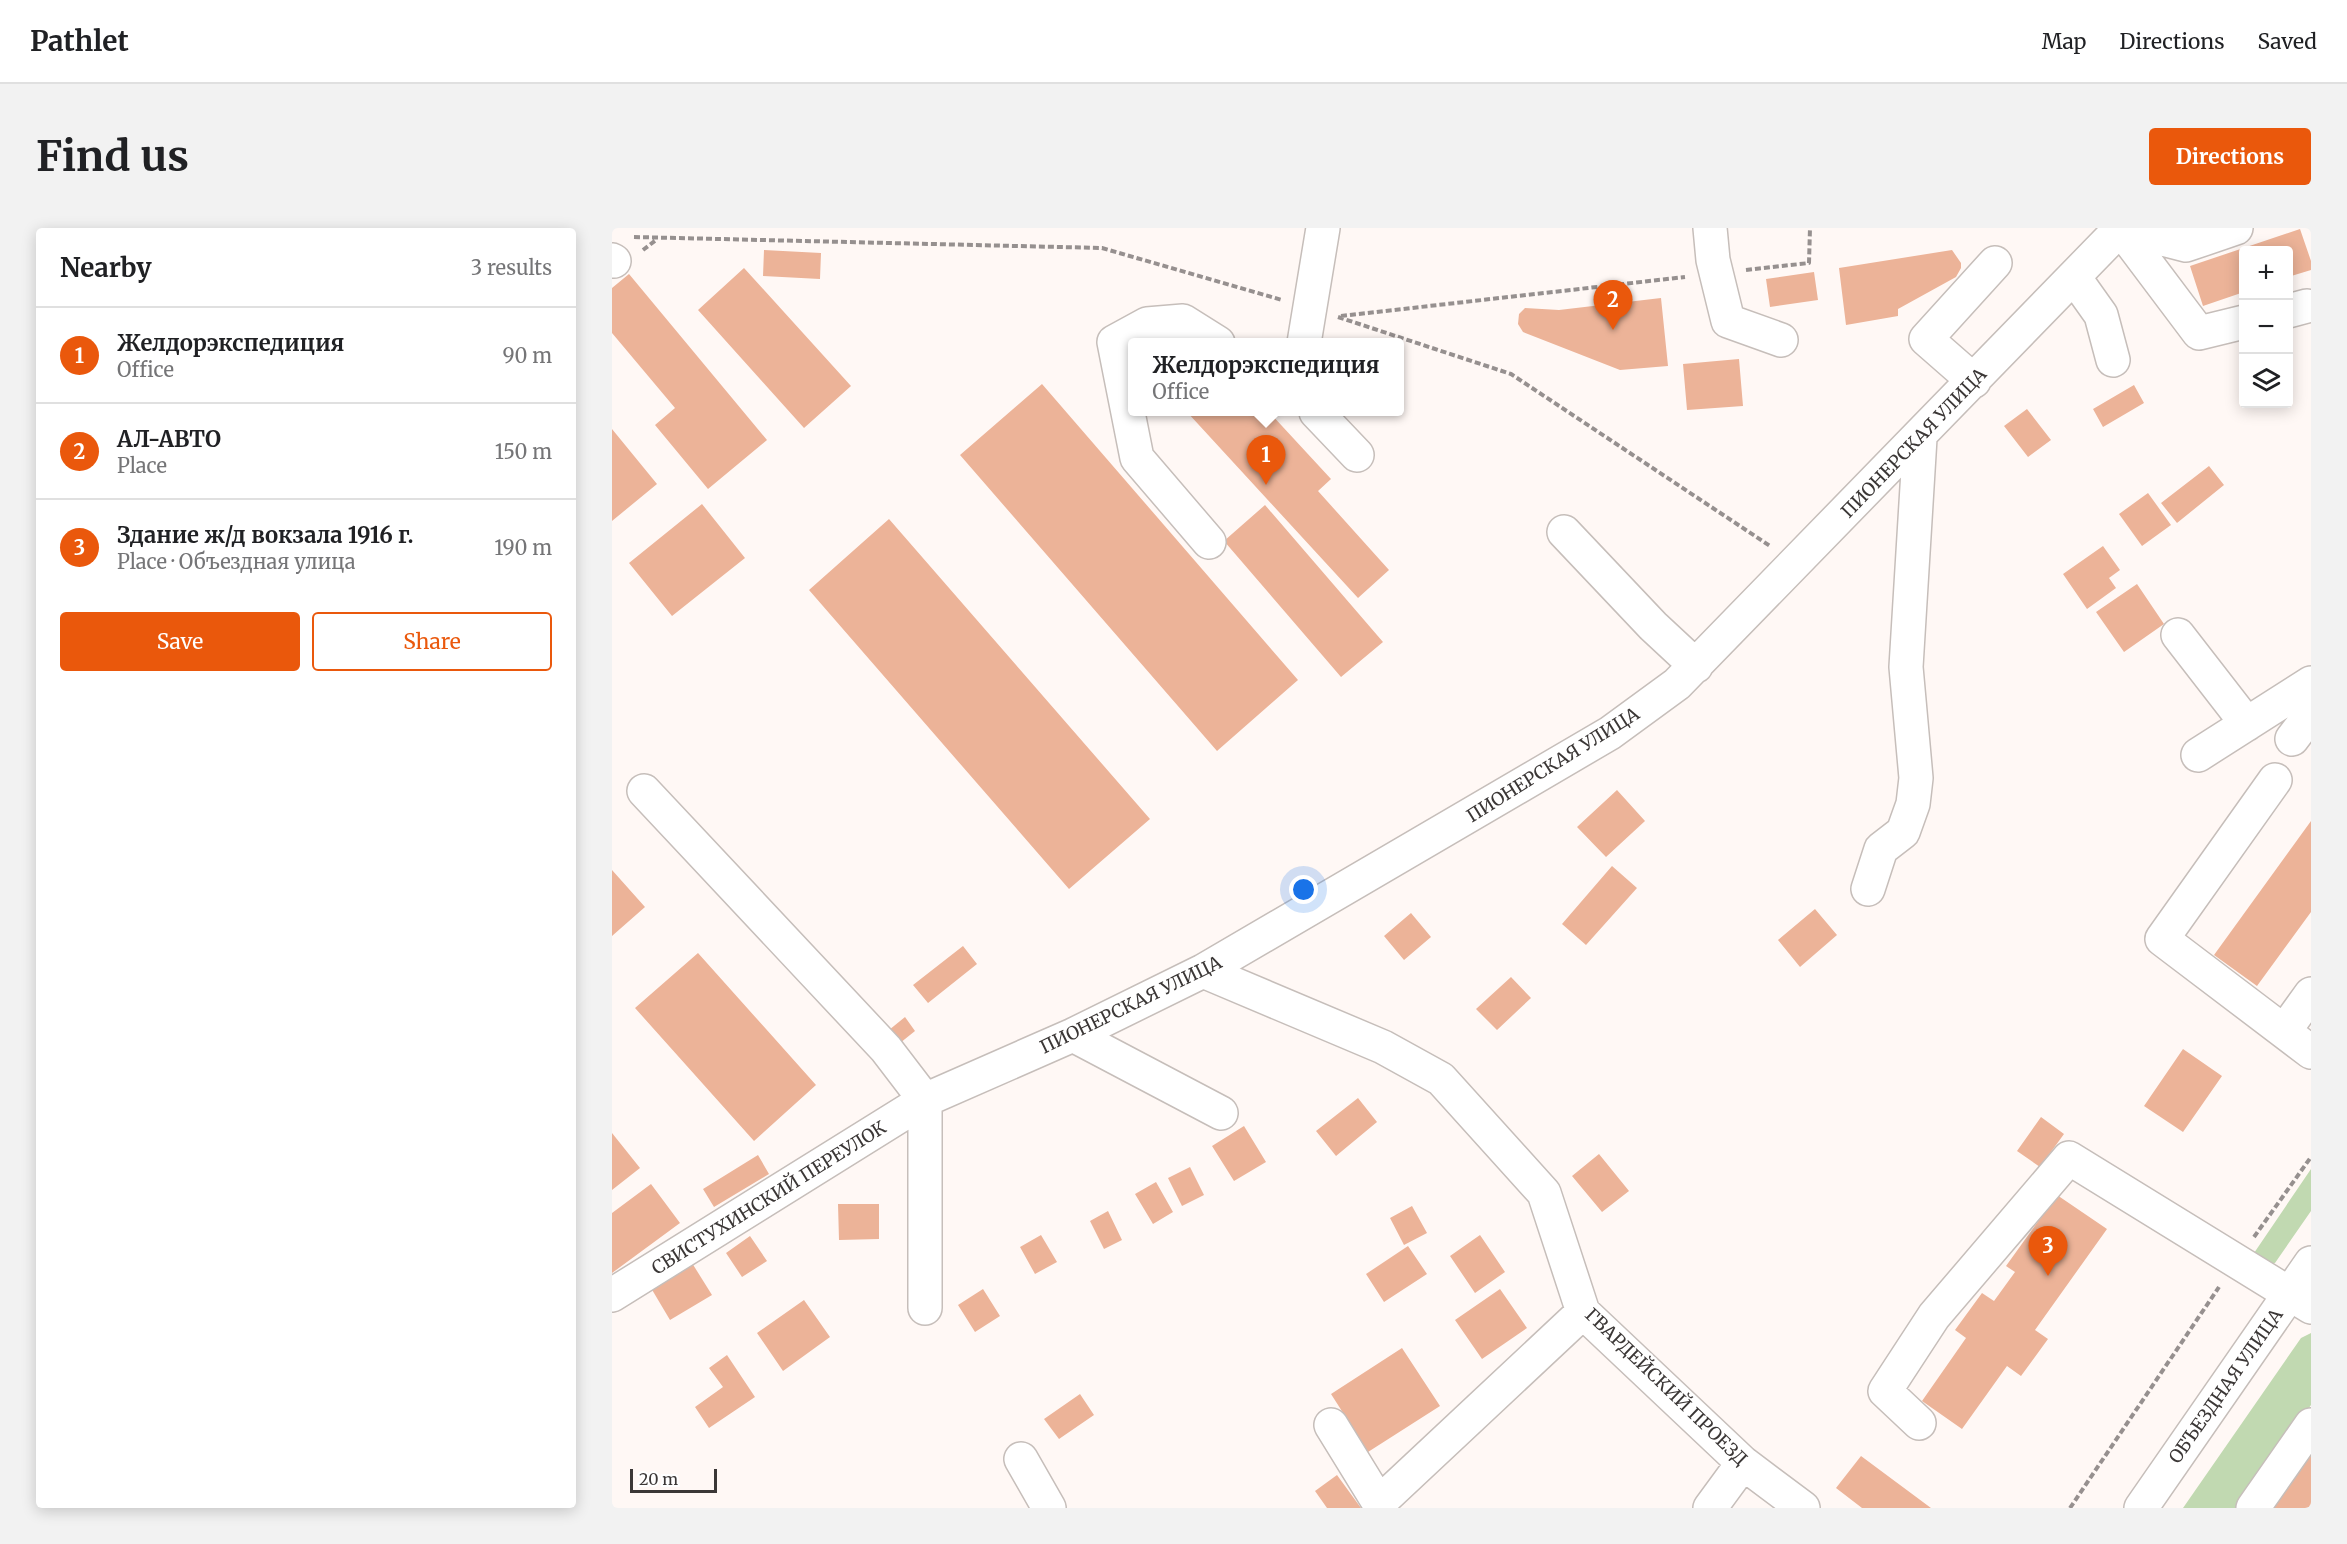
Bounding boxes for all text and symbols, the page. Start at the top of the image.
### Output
text: Pathlet [30,23,129,59]
text: Map [2042,28,2086,55]
text: Directions [2119,28,2224,55]
text: Saved [2257,28,2317,55]
button: Directions [2149,128,2311,185]
text: Find us [36,130,189,182]
map controls [2239,246,2293,408]
button: + [2239,246,2293,300]
text: Nearby [60,251,152,284]
text: 3 results [471,255,552,280]
pin: 2 [1594,280,1632,330]
button: − [2239,300,2293,354]
text: Желдорэкспедиция [117,329,344,357]
popup [1128,338,1404,416]
text: 1 [75,343,84,368]
text: 90 m [502,343,552,368]
text: Желдорэкспедиция [1152,351,1380,379]
button: layers [2239,354,2293,408]
text: Office [117,357,174,382]
street label: ПИОНЕРСКАЯ УЛИЦА [1836,363,1991,522]
text: Office [1152,379,1209,404]
text: АЛ-АВТО [117,425,221,453]
pin: 1 [1246,436,1286,485]
text: 2 [74,439,85,464]
text: 150 m [495,439,552,464]
text: Place [117,453,167,478]
text: Здание ж/д вокзала 1916 г. [117,521,414,549]
text: 3 [74,535,85,560]
text: 190 m [494,535,552,560]
text: Place · Объездная улица [117,549,355,574]
button: Save [60,612,300,671]
button: Share [312,612,552,671]
street label: ПИОНЕРСКАЯ УЛИЦА [1462,702,1644,827]
your location [1289,875,1318,904]
street label: ПИОНЕРСКАЯ УЛИЦА [1036,950,1226,1059]
street label: СВИСТУХИНСКИЙ ПЕРЕУЛОК [647,1116,890,1279]
pin: 3 [2028,1226,2068,1276]
street label: ГВАРДЕЙСКИЙ ПРОЕЗД [1580,1303,1752,1470]
street label: ОБЪЕЗДНАЯ УЛИЦА [2164,1304,2288,1468]
scale bar [630,1466,717,1494]
text: 20 m [639,1469,678,1489]

